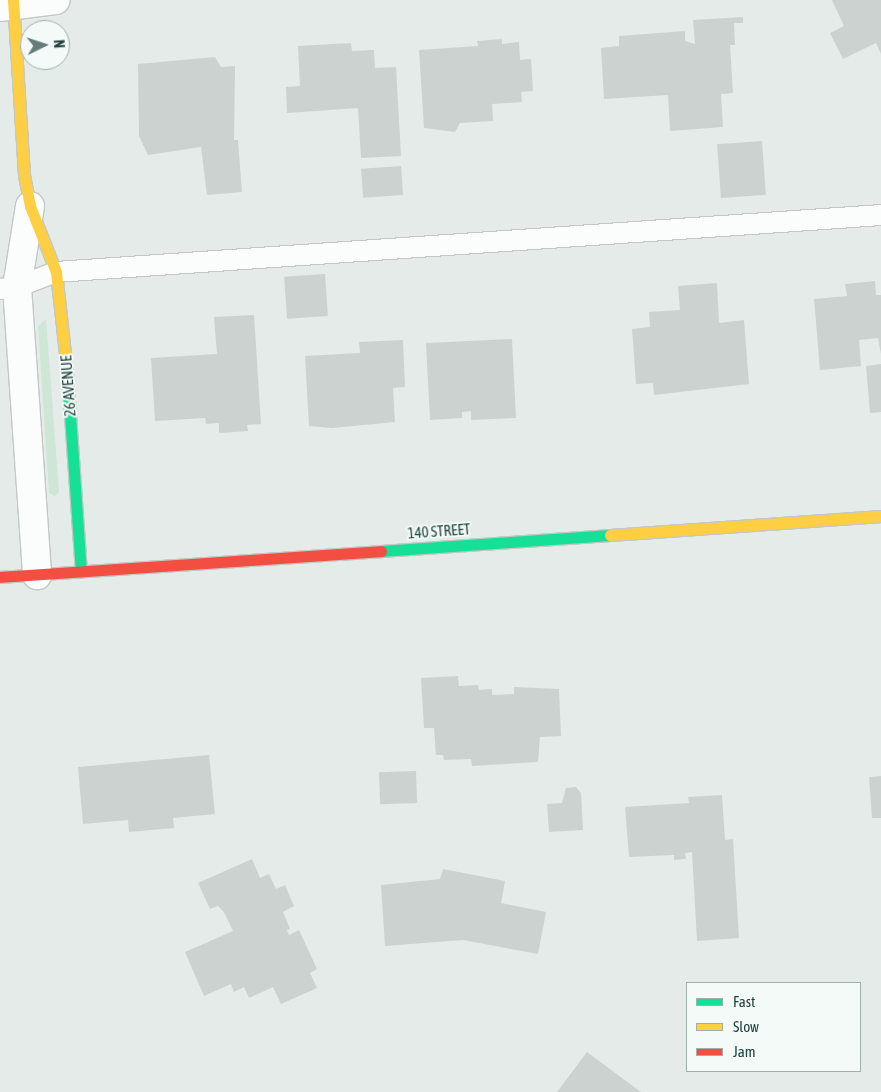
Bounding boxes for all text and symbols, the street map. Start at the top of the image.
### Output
north arrow [20,20,70,70]
text: N [51,39,67,49]
street label: 26 AVENUE [57,355,79,417]
street label: 140 STREET [407,520,471,542]
legend [686,982,861,1072]
text: Fast [733,993,755,1010]
text: Slow [733,1018,759,1035]
text: Jam [733,1043,756,1060]

